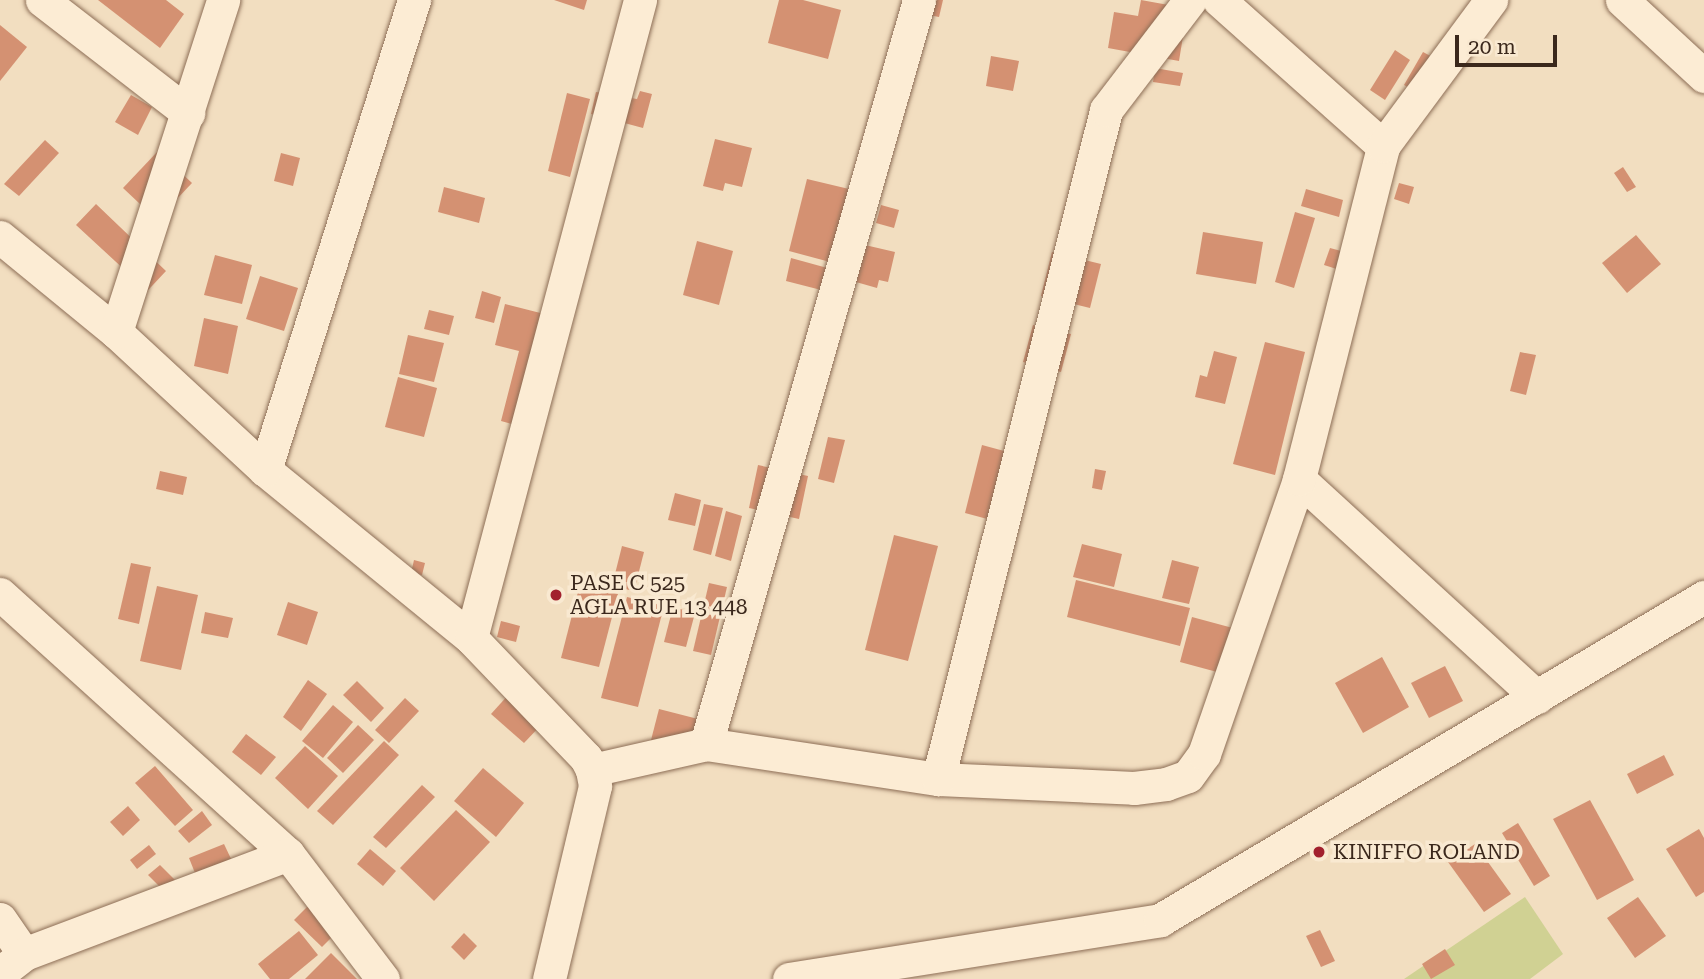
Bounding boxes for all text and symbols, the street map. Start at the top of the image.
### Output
scale bar [1459,21,1560,65]
text: 20 m [1468,35,1516,59]
place label: PASE C 525 AGLA RUE 13 448 [570,570,748,620]
marker: PASE C 525 AGLA RUE 13 448 [548,587,564,603]
place label: KINIFFO ROLAND [1333,839,1520,865]
marker: KINIFFO ROLAND [1311,844,1327,860]

